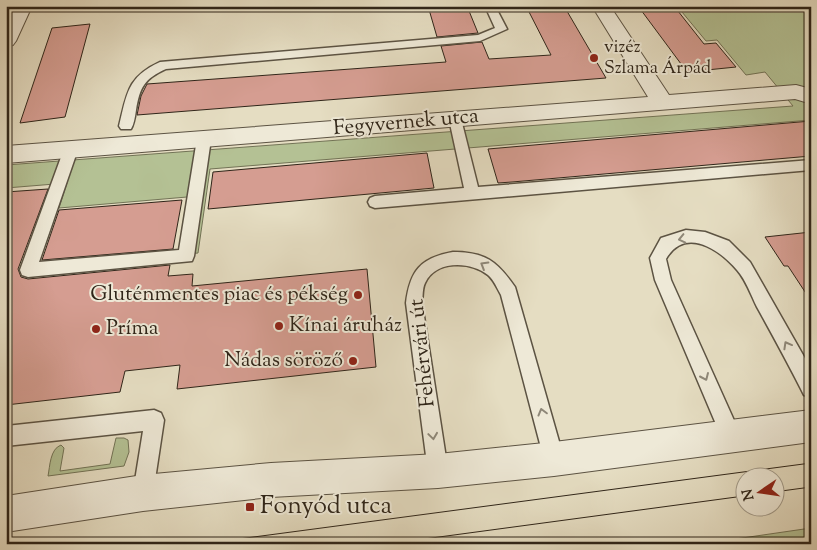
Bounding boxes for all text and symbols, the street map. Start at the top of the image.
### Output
place label: vizéz Szlama Árpád [604,35,711,82]
marker: vizéz Szlama Árpád [588,52,600,64]
street label: Fegyvernek utca [332,102,480,144]
one-way arrow [678,233,686,244]
one-way arrow [480,261,489,271]
place label: Gluténmentes piac és pékség [90,280,348,310]
marker: Gluténmentes piac és pékség [352,289,364,301]
street label: Fehérvári út [402,297,444,409]
place label: Kínai áruház [289,311,402,341]
place label: Príma [106,314,159,344]
marker: Kínai áruház [273,320,285,332]
marker: Príma [90,323,102,335]
one-way arrow [783,342,793,351]
place label: Nádas söröző [224,346,343,376]
marker: Nádas söröző [347,355,359,367]
one-way arrow [699,372,710,381]
one-way arrow [538,408,548,416]
one-way arrow [427,431,437,440]
north arrow [734,468,784,518]
text: N [738,487,760,502]
place label: Fonyód utca [260,489,393,525]
marker: Fonyód utca [244,501,256,513]

